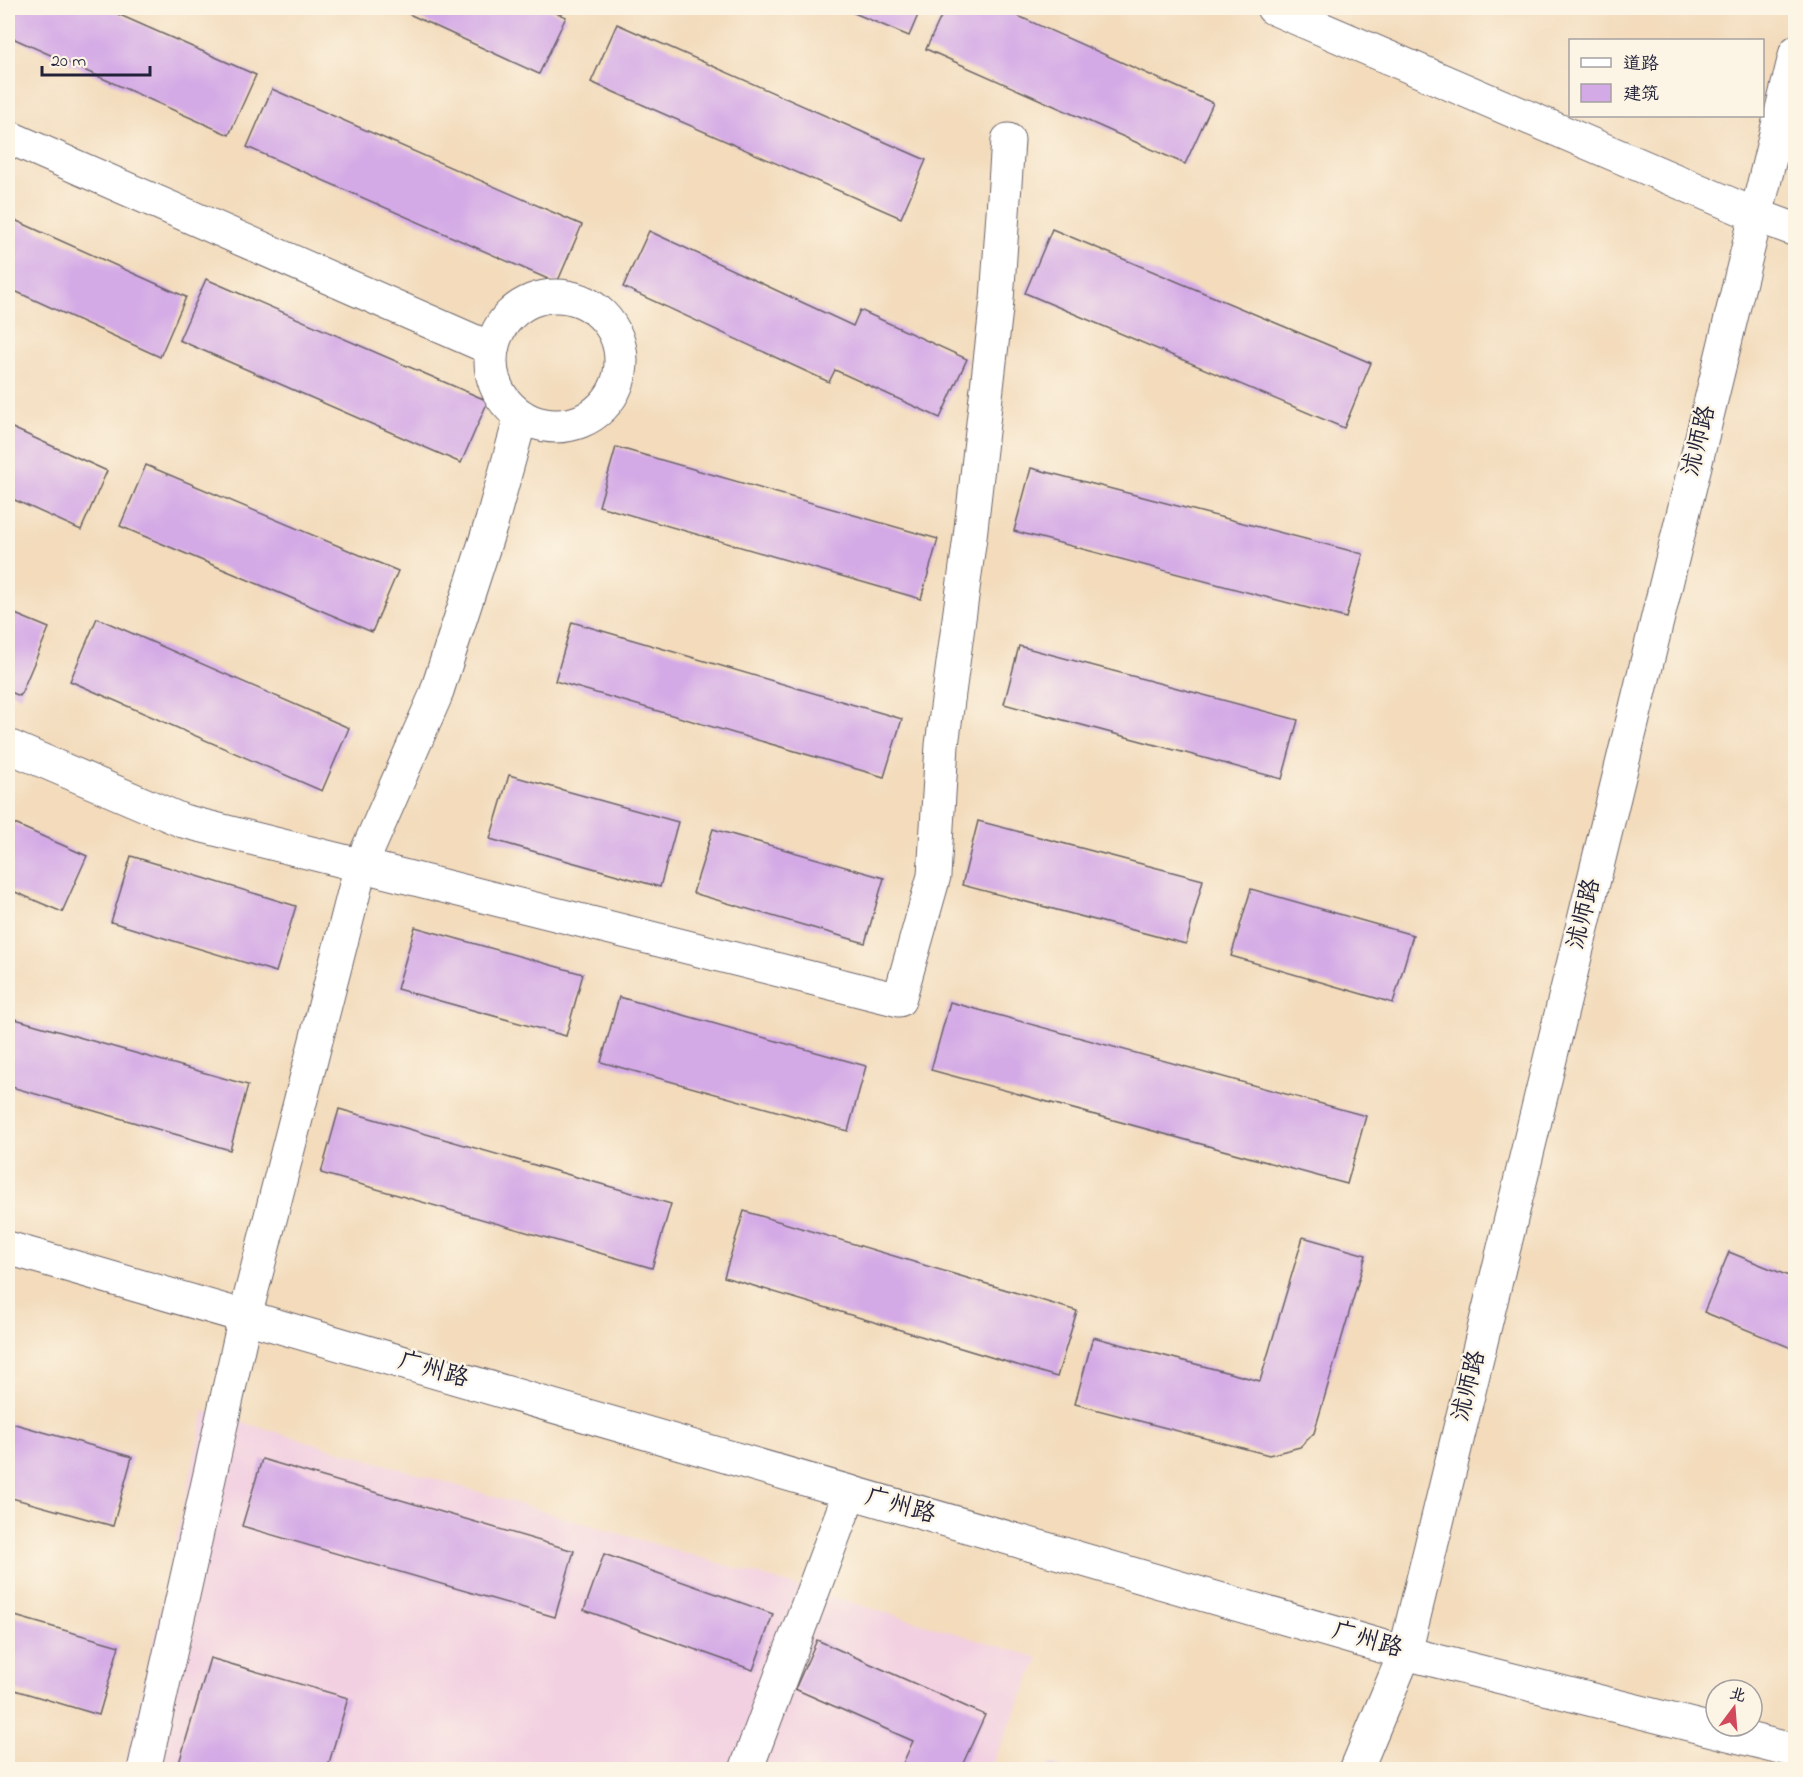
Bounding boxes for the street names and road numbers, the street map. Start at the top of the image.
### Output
street label: 沭师路 [1674,402,1726,480]
street label: 沭师路 [1559,875,1611,953]
street label: 广州路 [394,1344,472,1398]
street label: 沭师路 [1444,1347,1496,1425]
street label: 广州路 [861,1480,939,1534]
street label: 广州路 [1328,1614,1406,1668]

